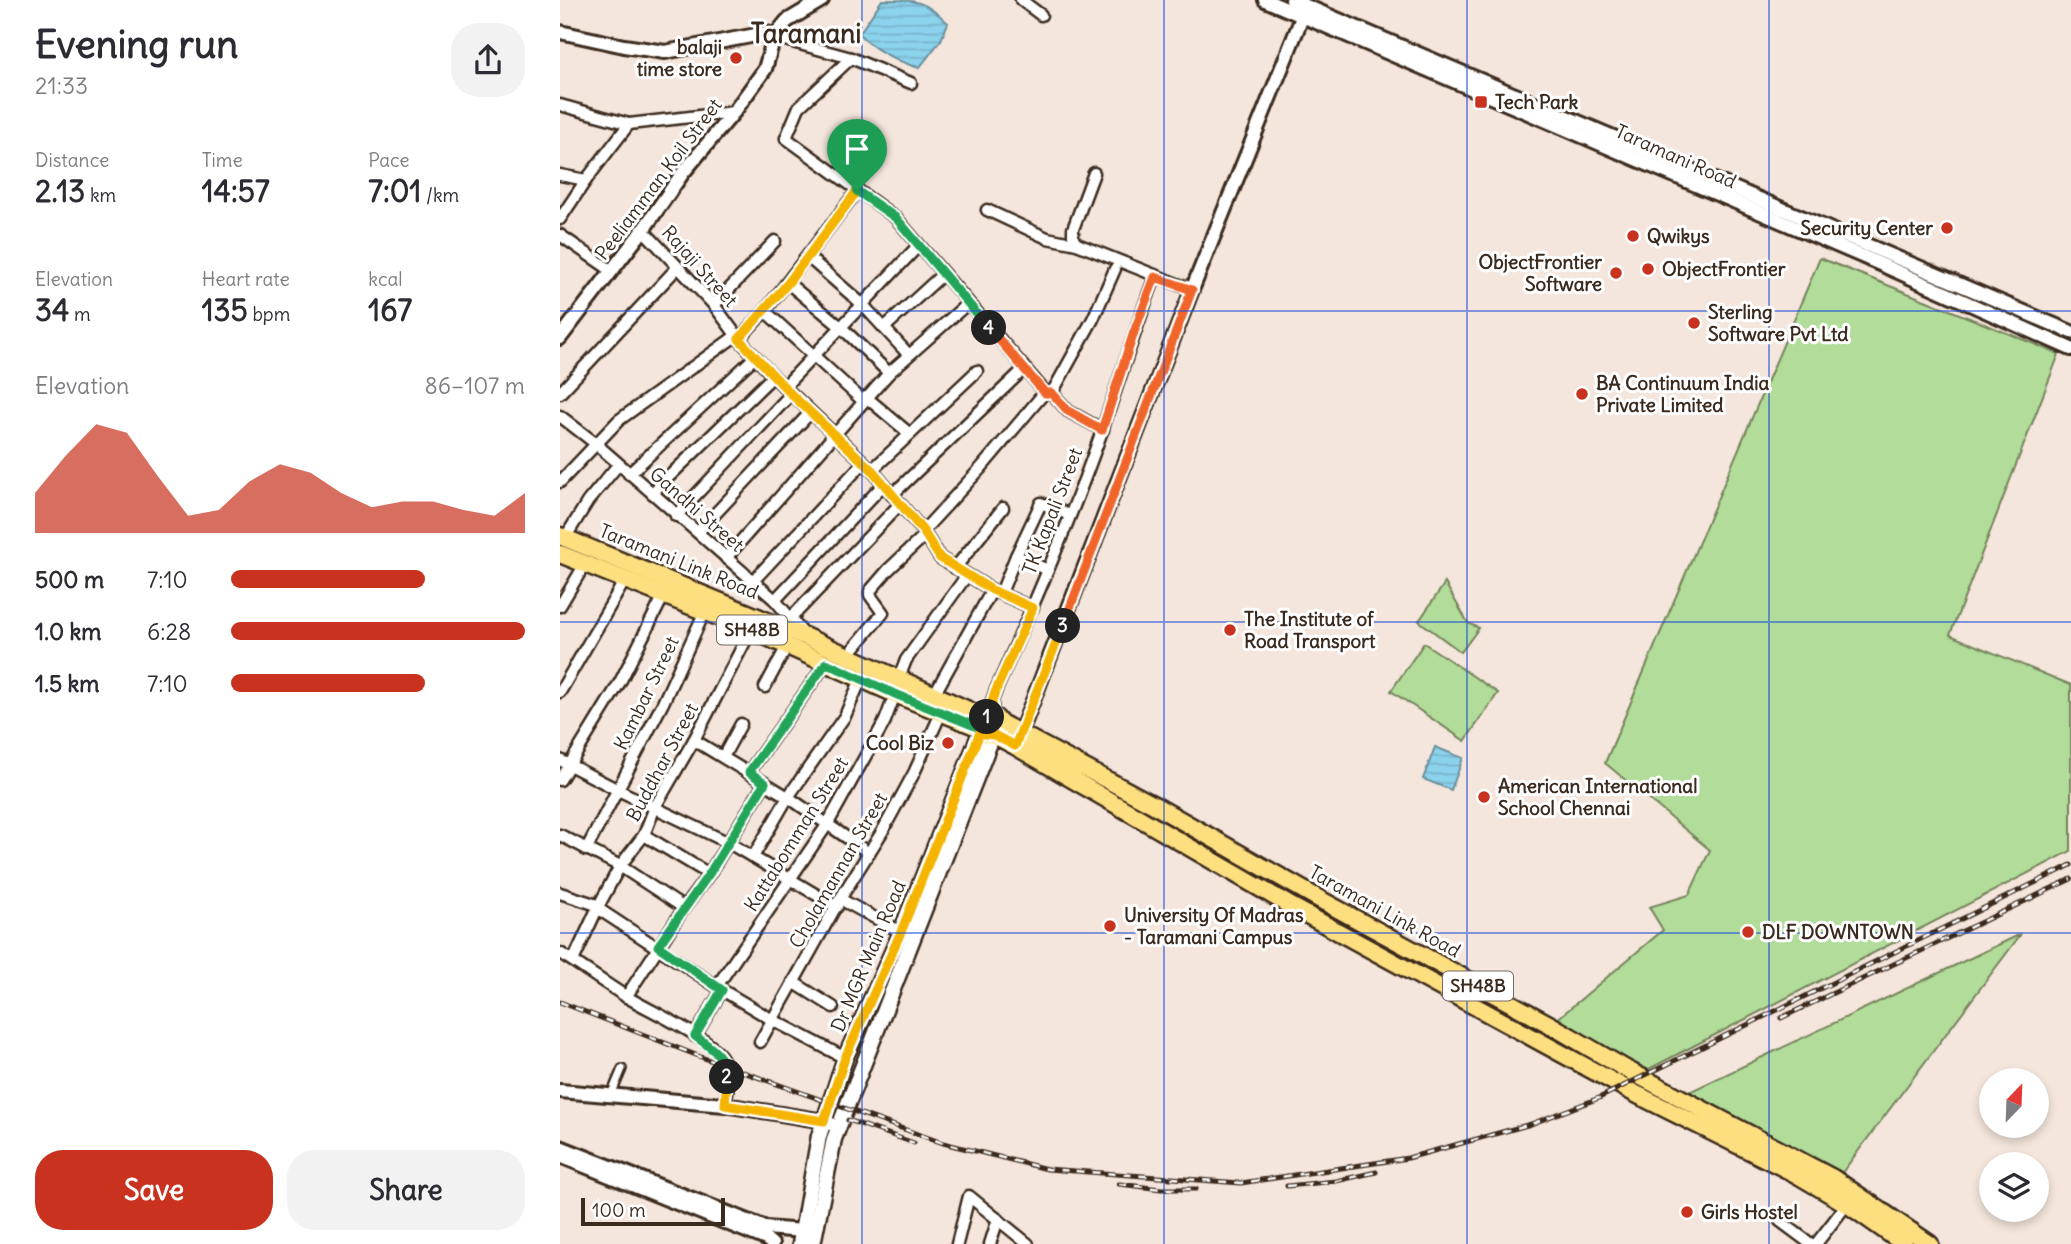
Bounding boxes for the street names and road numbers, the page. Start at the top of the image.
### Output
street label: Peeliamman Koil Street [589,93,727,265]
street label: Taramani Road [1612,119,1740,193]
street label: Rajaji Street [657,220,743,312]
street label: TK Kapali Street [1017,444,1087,578]
street label: Gandhi Street [645,461,749,557]
street label: Taramani Link Road [596,518,762,604]
road number: SH48B [717,616,787,644]
street label: Kambar Street [608,632,684,754]
street label: Buddhar Street [621,699,703,825]
street label: Kattabomman Street [739,752,853,916]
street label: Cholamannan Street [784,788,892,952]
street label: Taramani Link Road [1305,859,1465,963]
street label: Dr MGR Main Road [825,877,911,1035]
road number: SH48B [1443,972,1513,1001]

